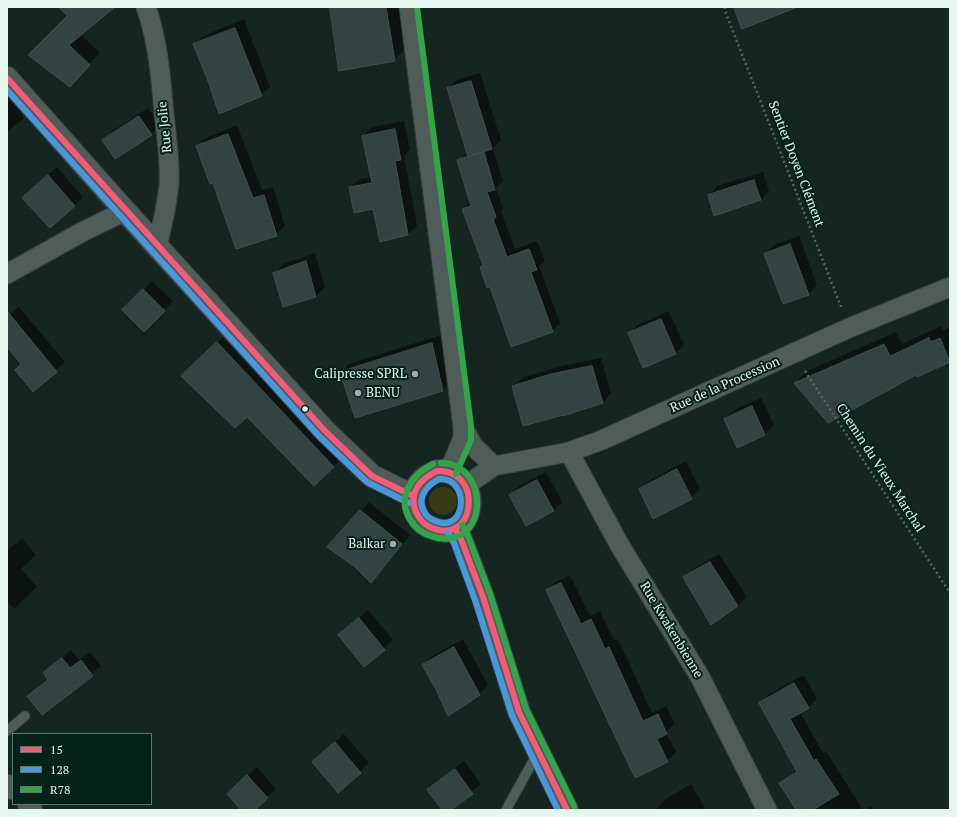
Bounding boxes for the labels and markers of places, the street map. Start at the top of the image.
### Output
place label: Calipresse SPRL [314,366,407,382]
marker: Calipresse SPRL [410,369,420,379]
place label: BENU [366,385,400,401]
marker: BENU [353,388,363,398]
unlabelled marker [300,404,310,414]
place label: Balkar [348,536,385,552]
marker: Balkar [388,539,398,549]

